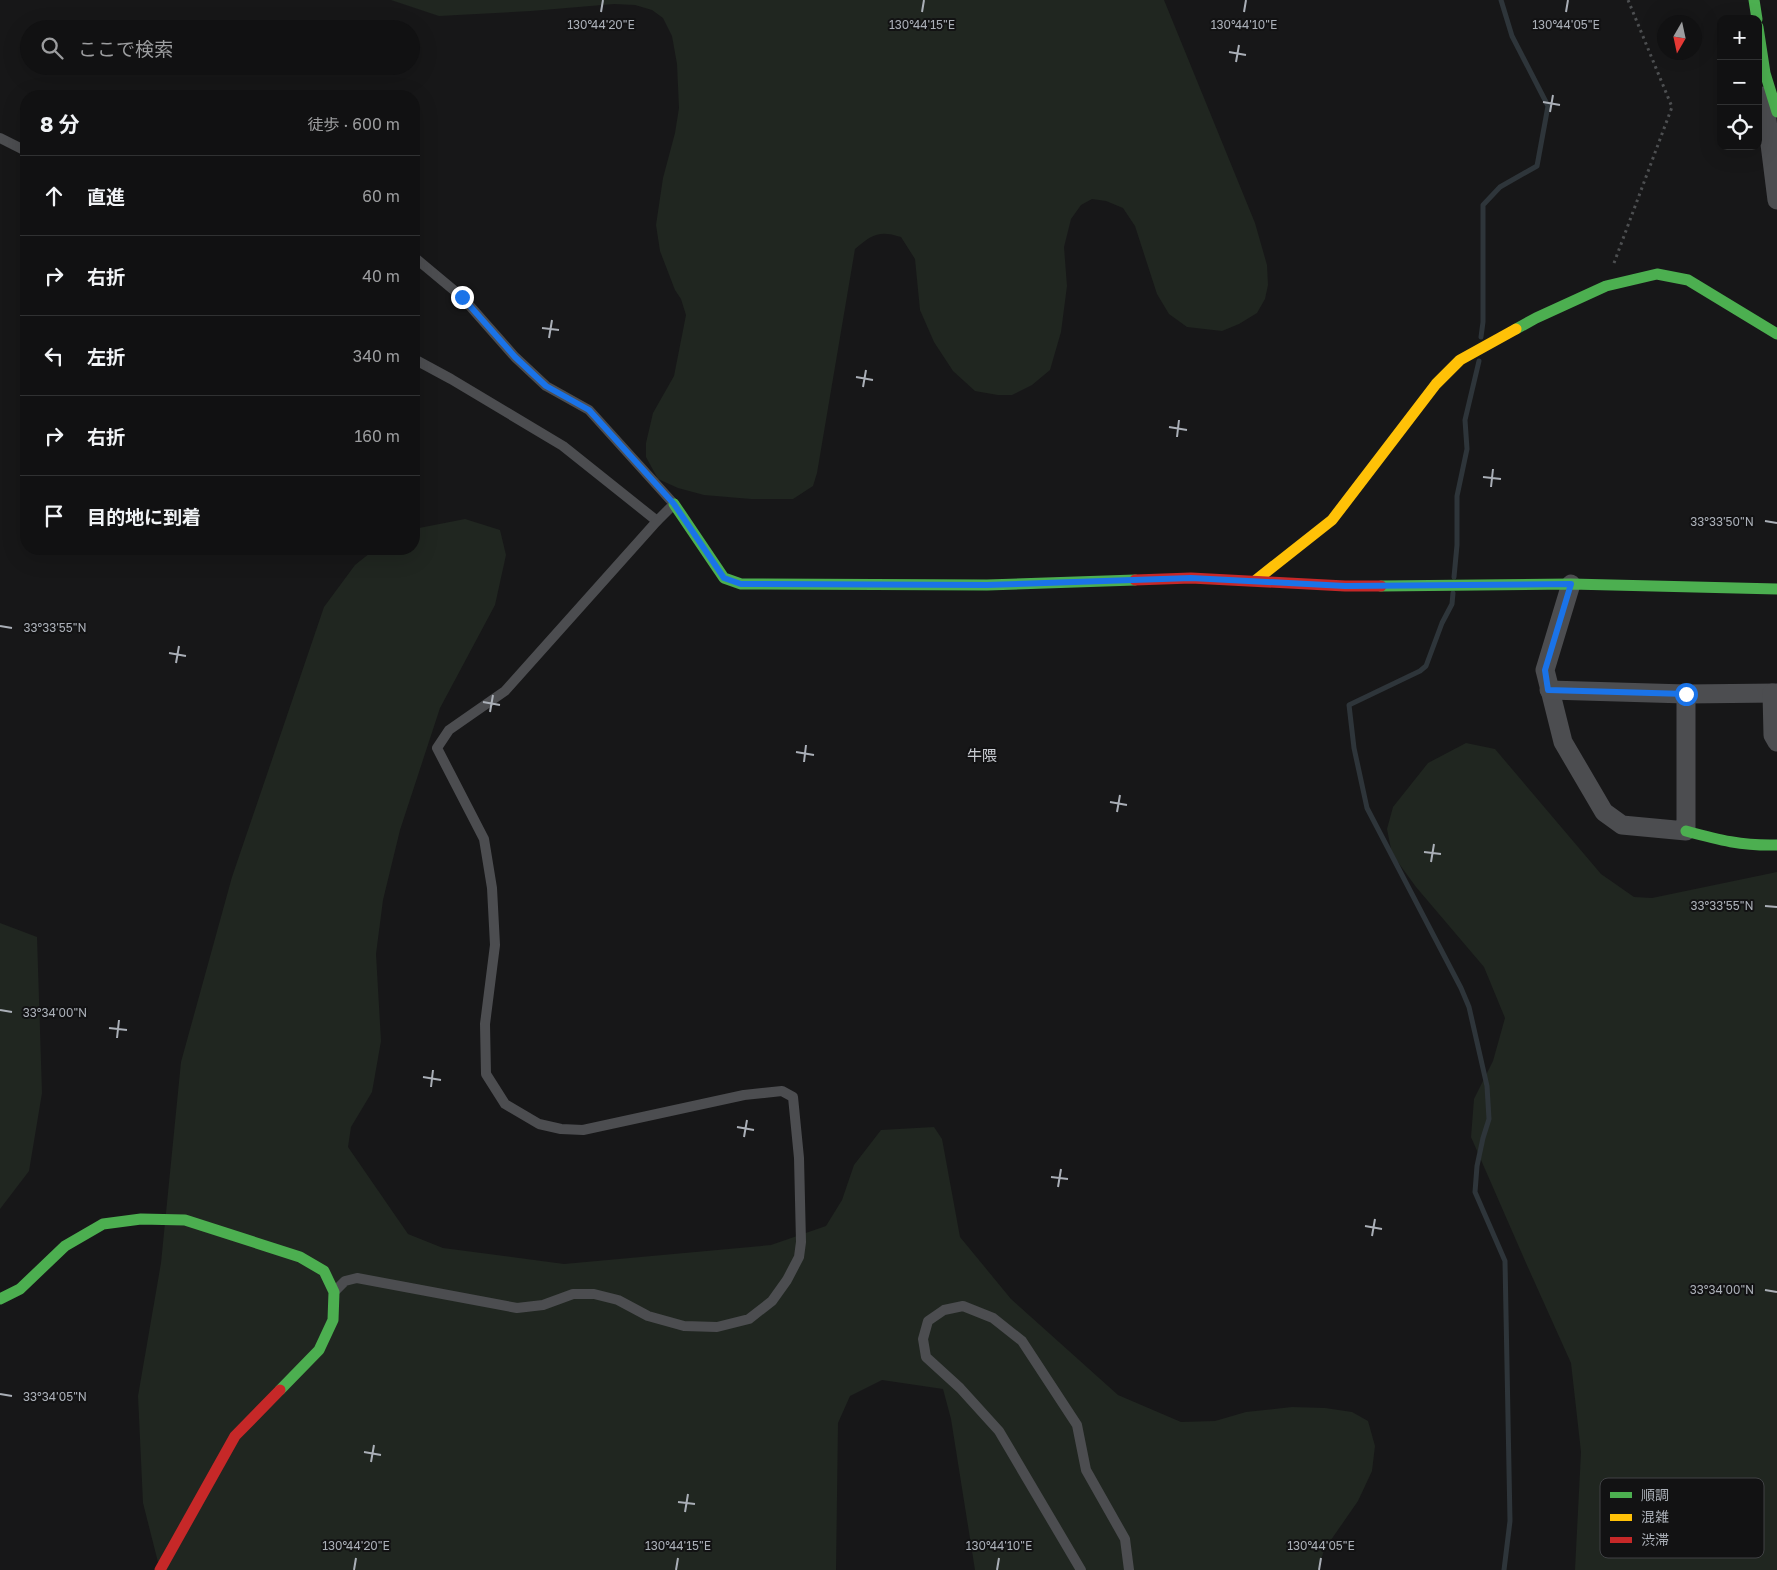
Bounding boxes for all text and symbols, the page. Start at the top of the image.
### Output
north arrow [1657,15,1702,60]
map controls [1717,15,1762,150]
button: + [1717,15,1762,60]
text: 130°44'20"E [567,17,635,32]
text: 130°44'15"E [889,17,955,32]
text: 130°44'10"E [1211,17,1277,32]
text: 130°44'05"E [1532,17,1600,32]
search box [20,20,420,75]
icon: search [38,34,66,62]
text: ここで検索 [78,37,173,60]
button: − [1717,60,1762,105]
button: locate [1717,105,1762,150]
text: 8 分 [40,111,80,137]
text: 徒歩 · 600 m [308,114,400,134]
icon: ahead [40,182,68,210]
text: 直進 [87,185,125,208]
text: 60 m [362,186,400,206]
icon: right [40,262,68,290]
text: 右折 [87,265,125,288]
text: 40 m [362,266,400,286]
route end [451,286,474,309]
icon: left [40,342,68,370]
text: 左折 [87,345,125,368]
text: 340 m [353,346,400,366]
icon: right [40,422,68,450]
text: 右折 [87,425,125,448]
text: 160 m [354,426,400,446]
icon: arrive [40,502,68,530]
text: 目的地に到着 [87,505,201,528]
text: 33°33'50"N [1690,514,1754,529]
text: 33°33'55"N [23,620,87,635]
route start [1675,683,1698,706]
district label: 牛隈 [967,746,997,764]
text: 33°33'55"N [1690,898,1754,913]
text: 33°34'00"N [23,1005,87,1020]
text: 33°34'00"N [1690,1282,1754,1297]
text: 33°34'05"N [23,1389,87,1404]
legend [1600,1478,1764,1558]
text: 順調 [1641,1486,1669,1503]
text: 混雑 [1641,1508,1669,1525]
text: 渋滞 [1641,1531,1669,1548]
text: 130°44'20"E [322,1538,390,1553]
text: 130°44'15"E [645,1538,711,1553]
text: 130°44'10"E [966,1538,1032,1553]
text: 130°44'05"E [1287,1538,1355,1553]

